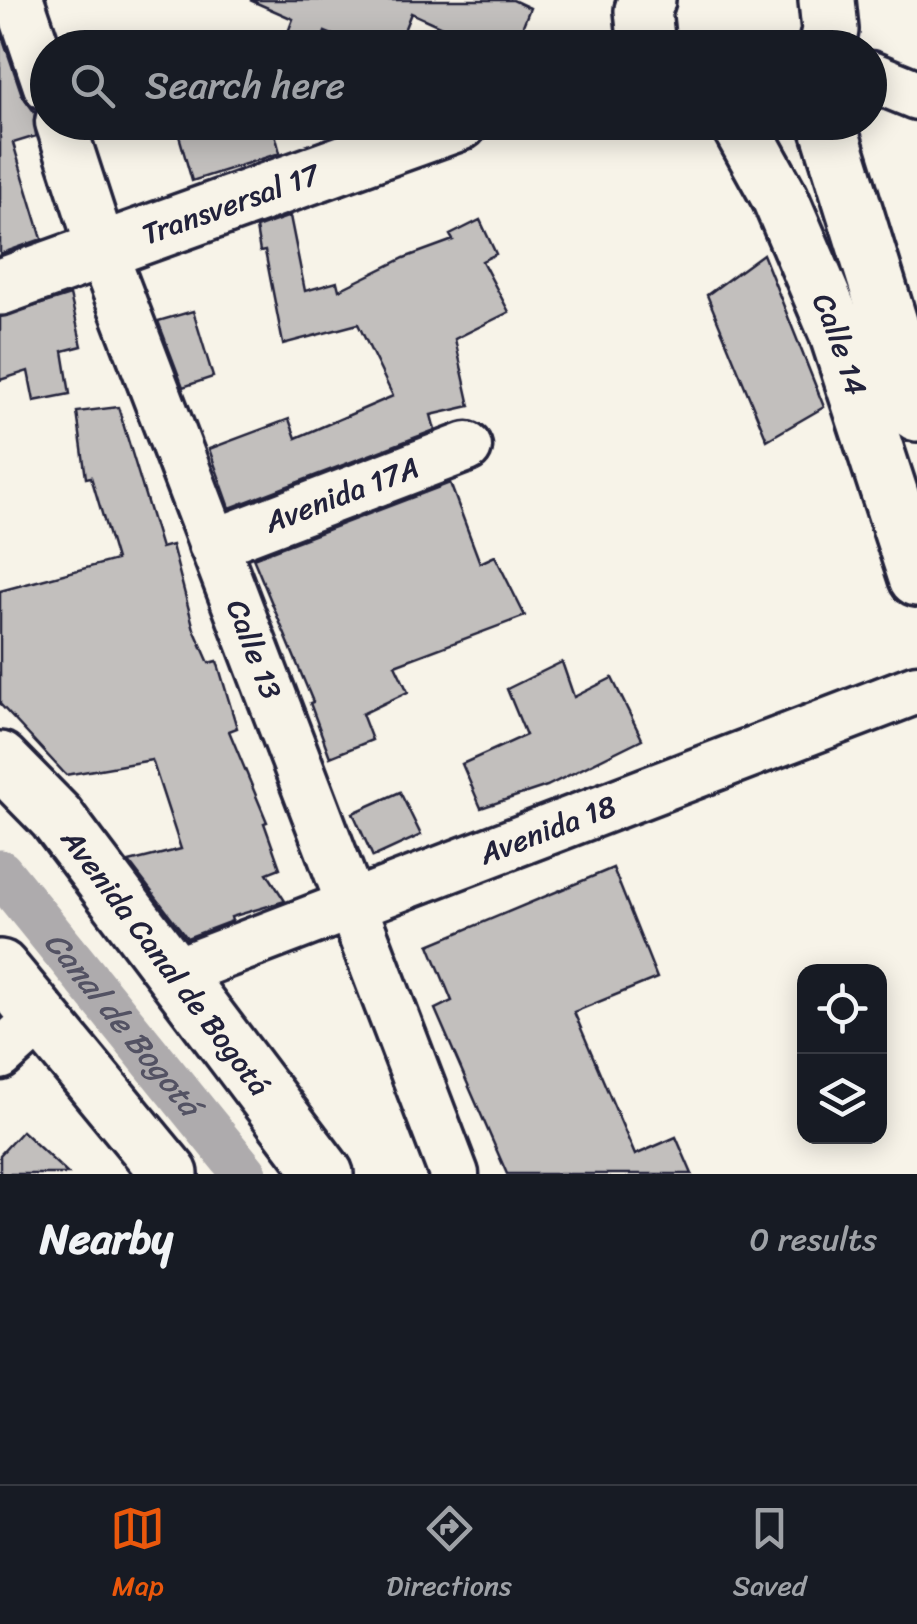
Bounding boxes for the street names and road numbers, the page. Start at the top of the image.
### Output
street label: Transversal 17 [134,147,329,261]
street label: Calle 14 [796,284,883,403]
street label: Avenida 17A [256,441,427,549]
street label: Calle 13 [210,591,298,707]
street label: Avenida 18 [470,779,624,881]
street label: Avenida Canal de Bogotá [55,822,279,1104]

